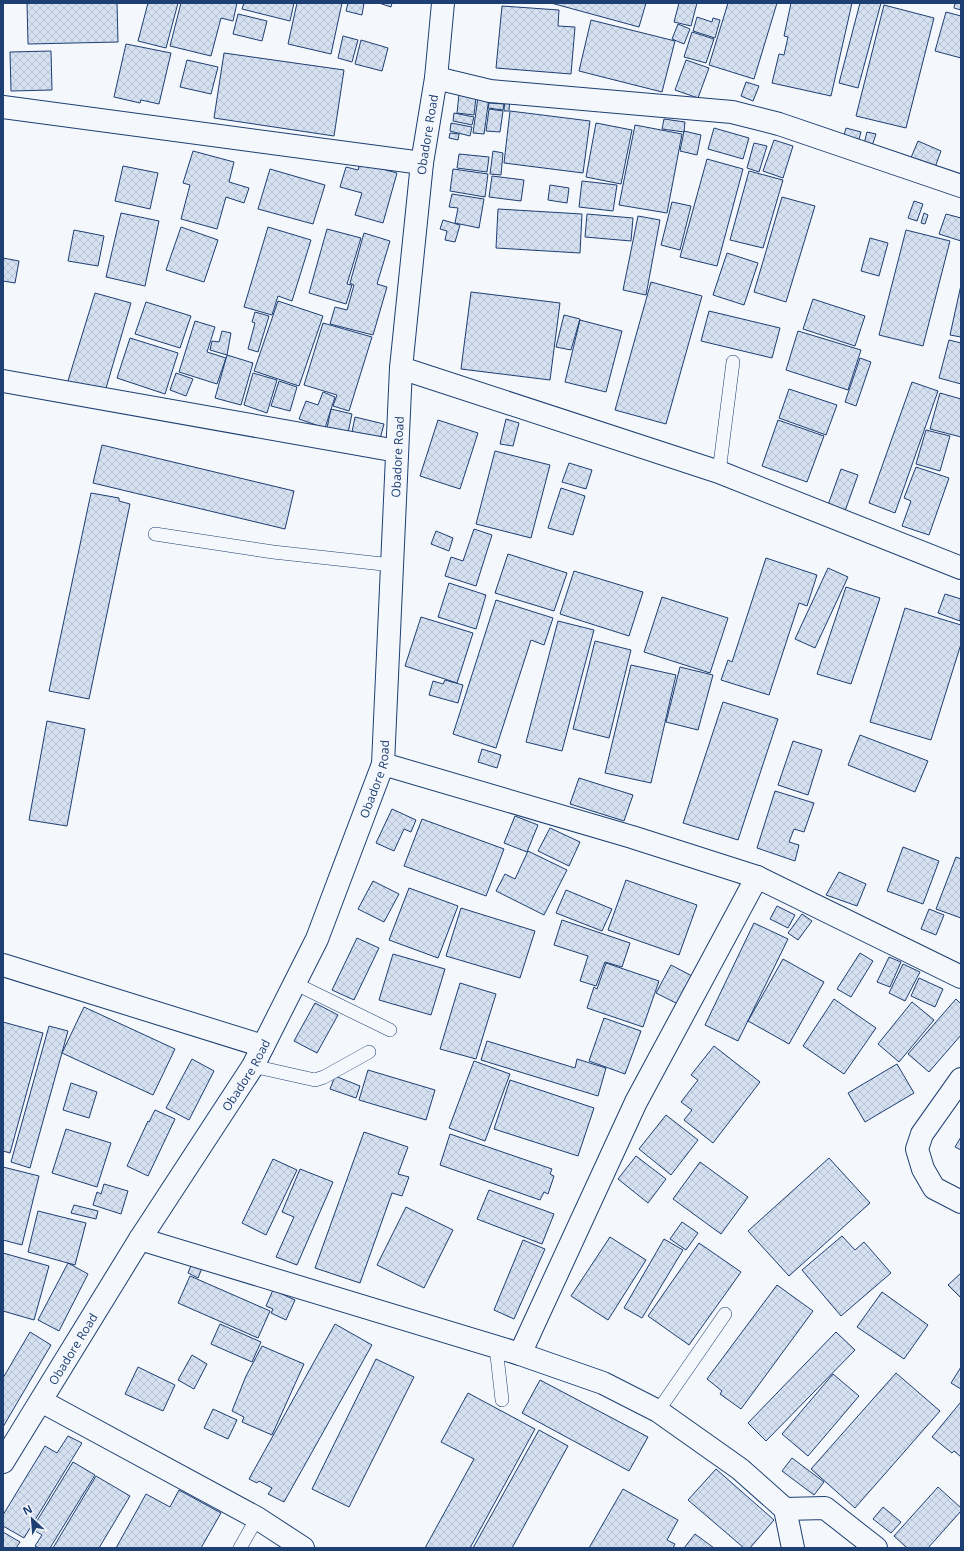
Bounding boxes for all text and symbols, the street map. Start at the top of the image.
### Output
street label: Obadore Road [412,93,442,176]
street label: Obadore Road [387,416,407,498]
street label: Obadore Road [355,740,393,821]
street label: Obadore Road [217,1036,274,1114]
street label: Obadore Road [44,1310,101,1388]
north arrow [12,1499,52,1539]
text: N [20,1501,35,1518]

